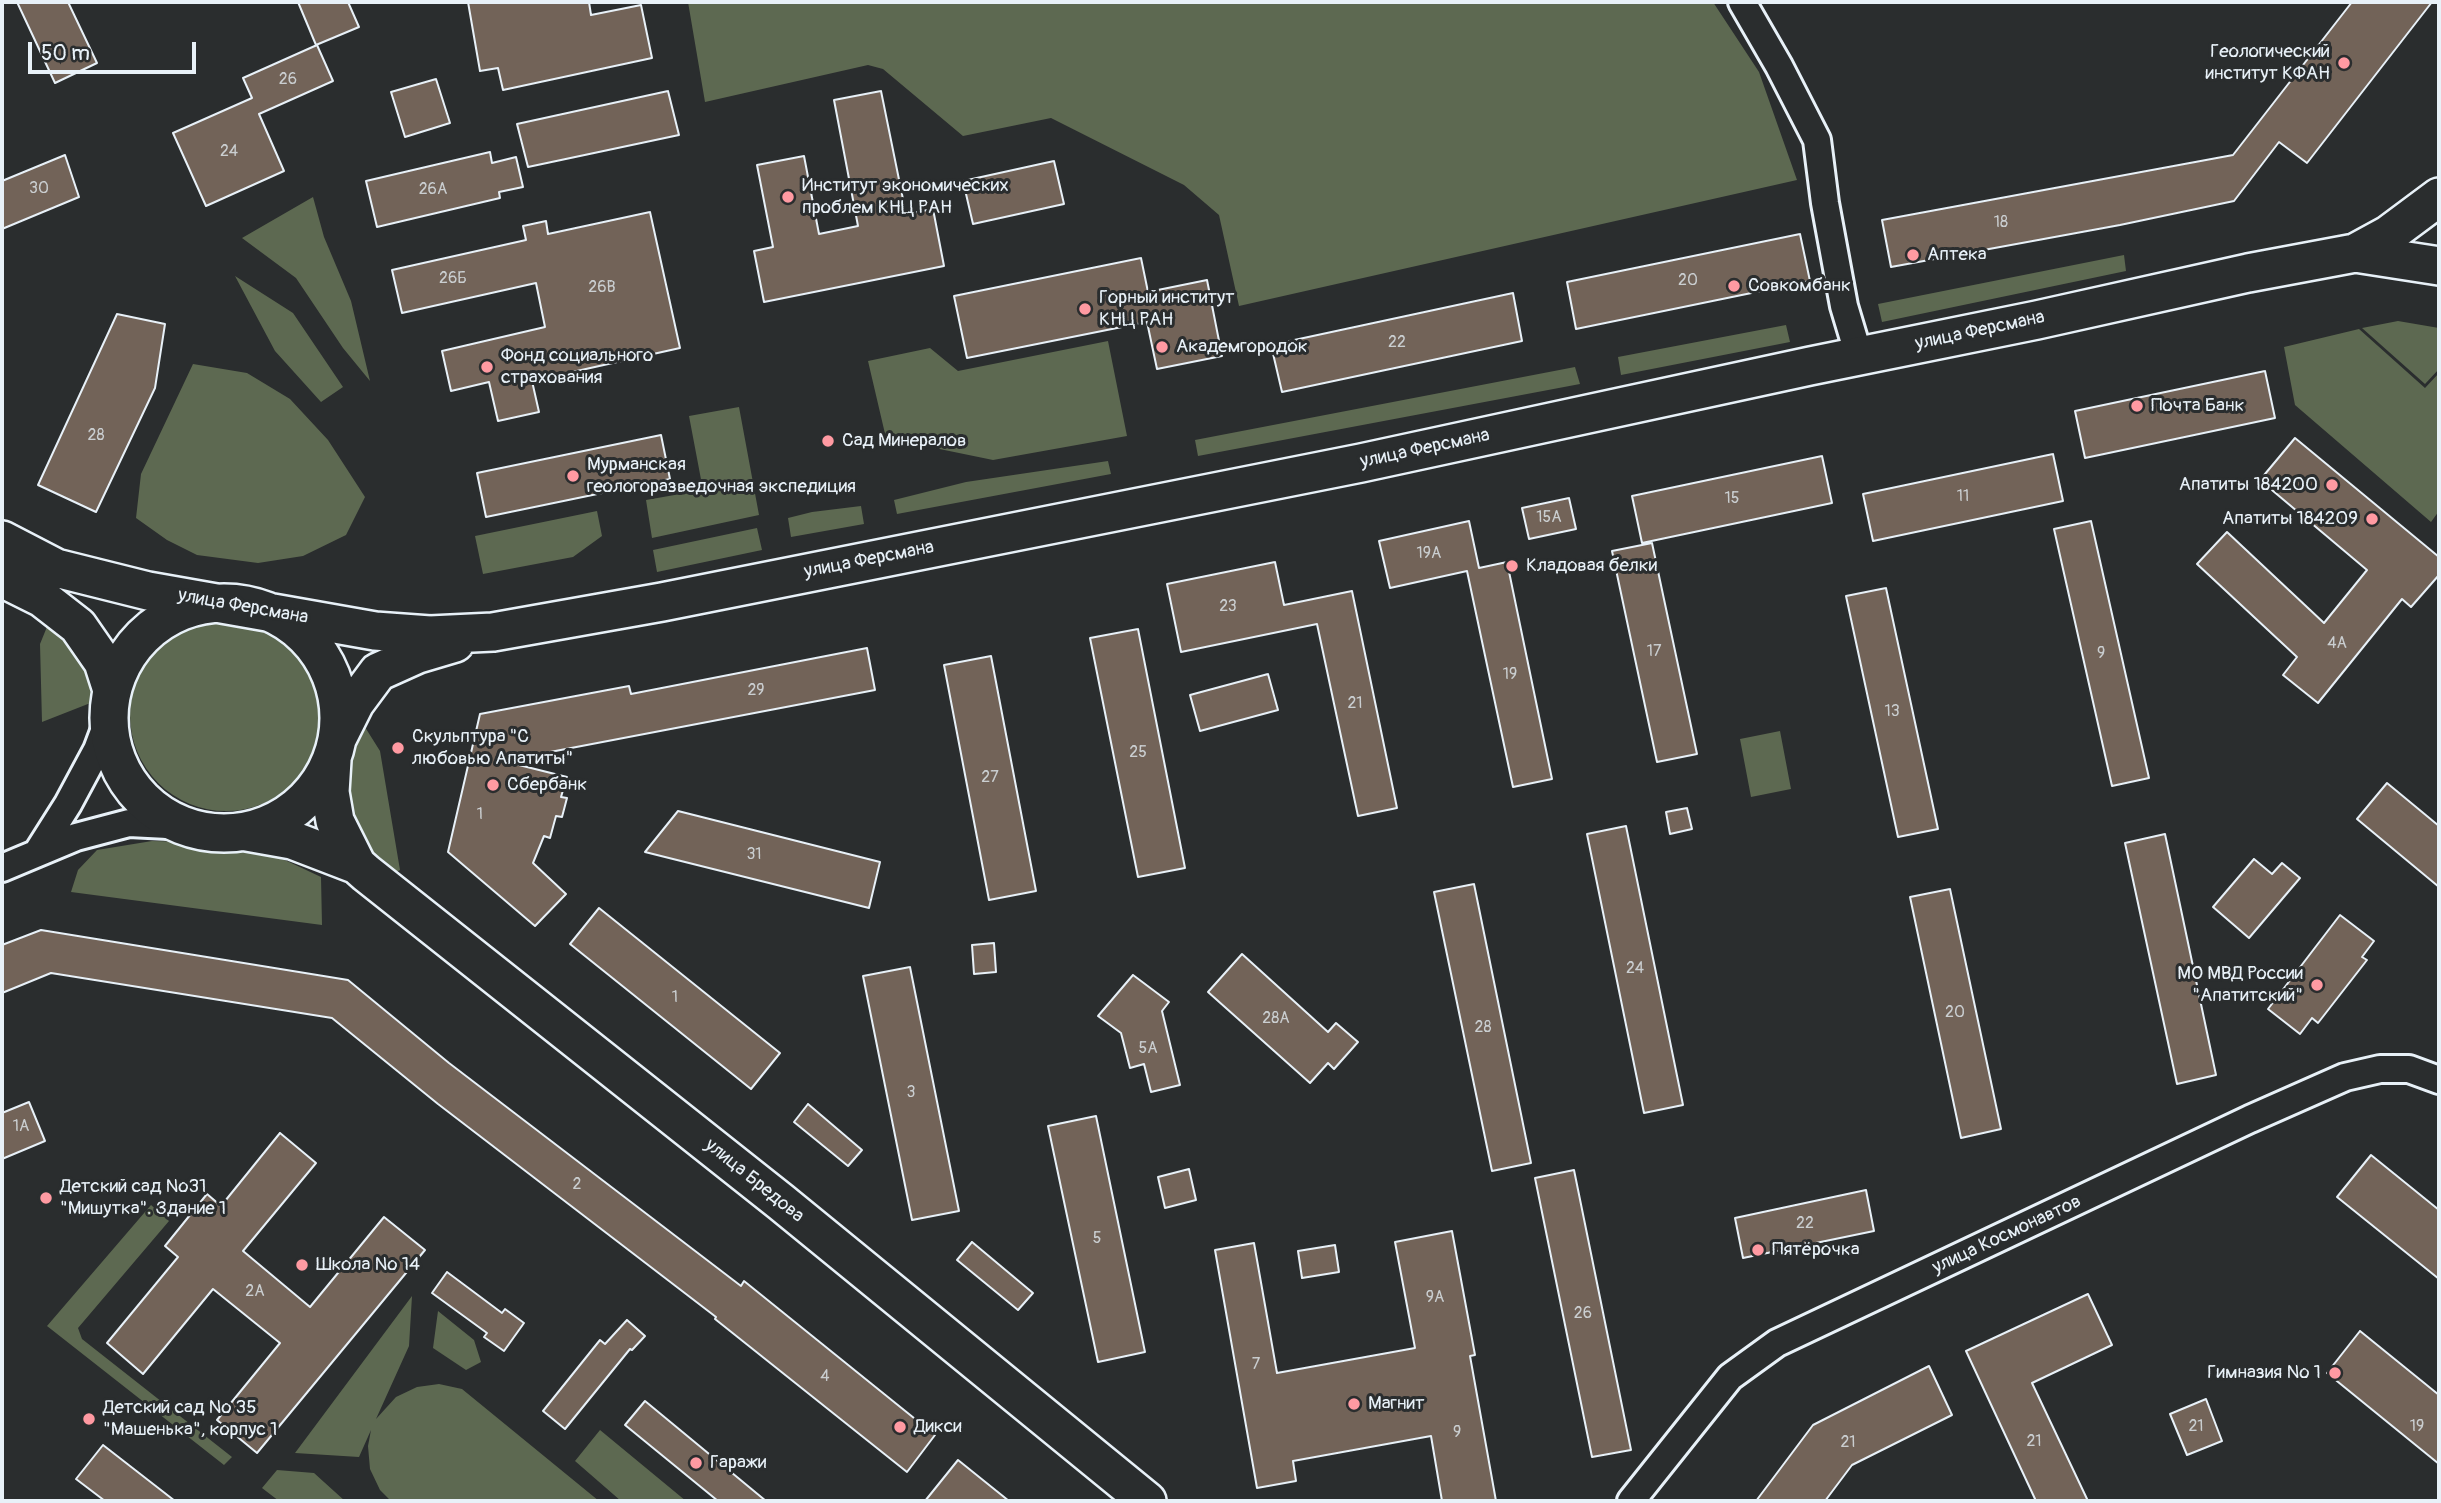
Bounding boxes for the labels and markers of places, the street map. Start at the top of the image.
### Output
place label: Геологический институт КФАН [2206,41,2330,85]
marker: Геологический институт КФАН [2336,55,2352,71]
place label: Институт экономических проблем КНЦ РАН [802,175,1009,219]
marker: Институт экономических проблем КНЦ РАН [780,189,796,205]
place label: Аптека [1927,244,1987,266]
marker: Аптека [1905,247,1921,263]
place label: Совкомбанк [1748,275,1851,297]
marker: Совкомбанк [1726,278,1742,294]
place label: Горный институт КНЦ РАН [1099,287,1235,331]
marker: Горный институт КНЦ РАН [1077,301,1093,317]
place label: Академгородок [1176,336,1308,358]
marker: Академгородок [1154,339,1170,355]
place label: Фонд социального страхования [501,345,653,389]
marker: Фонд социального страхования [479,359,495,375]
place label: Почта Банк [2151,395,2244,417]
marker: Почта Банк [2129,398,2145,414]
place label: Сад Минералов [842,430,966,452]
marker: Сад Минералов [820,433,836,449]
place label: Мурманская геологоразведочная экспедиция [587,454,856,498]
marker: Мурманская геологоразведочная экспедиция [565,468,581,484]
place label: Апатиты 184200 [2179,474,2318,496]
marker: Апатиты 184200 [2324,477,2340,493]
place label: Апатиты 184209 [2222,508,2358,530]
marker: Апатиты 184209 [2364,511,2380,527]
place label: Кладовая белки [1526,555,1657,577]
marker: Кладовая белки [1504,558,1520,574]
place label: Скульптура "С любовью Апатиты" [412,726,573,770]
marker: Скульптура "С любовью Апатиты" [390,740,406,756]
place label: Сбербанк [507,774,587,796]
marker: Сбербанк [485,777,501,793]
place label: МО МВД России "Апатитский" [2177,963,2303,1007]
marker: МО МВД России "Апатитский" [2309,977,2325,993]
place label: Детский сад №31 "Мишутка". Здание 1 [60,1176,226,1220]
marker: Детский сад №31 "Мишутка". Здание 1 [38,1190,54,1206]
place label: Пятёрочка [1772,1239,1860,1261]
marker: Пятёрочка [1750,1242,1766,1258]
place label: Школа № 14 [316,1254,420,1276]
marker: Школа № 14 [294,1257,310,1273]
place label: Гимназия № 1 [2207,1362,2321,1384]
marker: Гимназия № 1 [2327,1365,2343,1381]
place label: Магнит [1368,1393,1424,1415]
marker: Магнит [1346,1396,1362,1412]
place label: Детский сад № 35 "Машенька", корпус 1 [103,1397,278,1441]
marker: Детский сад № 35 "Машенька", корпус 1 [81,1411,97,1427]
place label: Дикси [914,1416,962,1438]
marker: Дикси [892,1419,908,1435]
place label: Гаражи [710,1452,766,1474]
marker: Гаражи [688,1455,704,1471]

